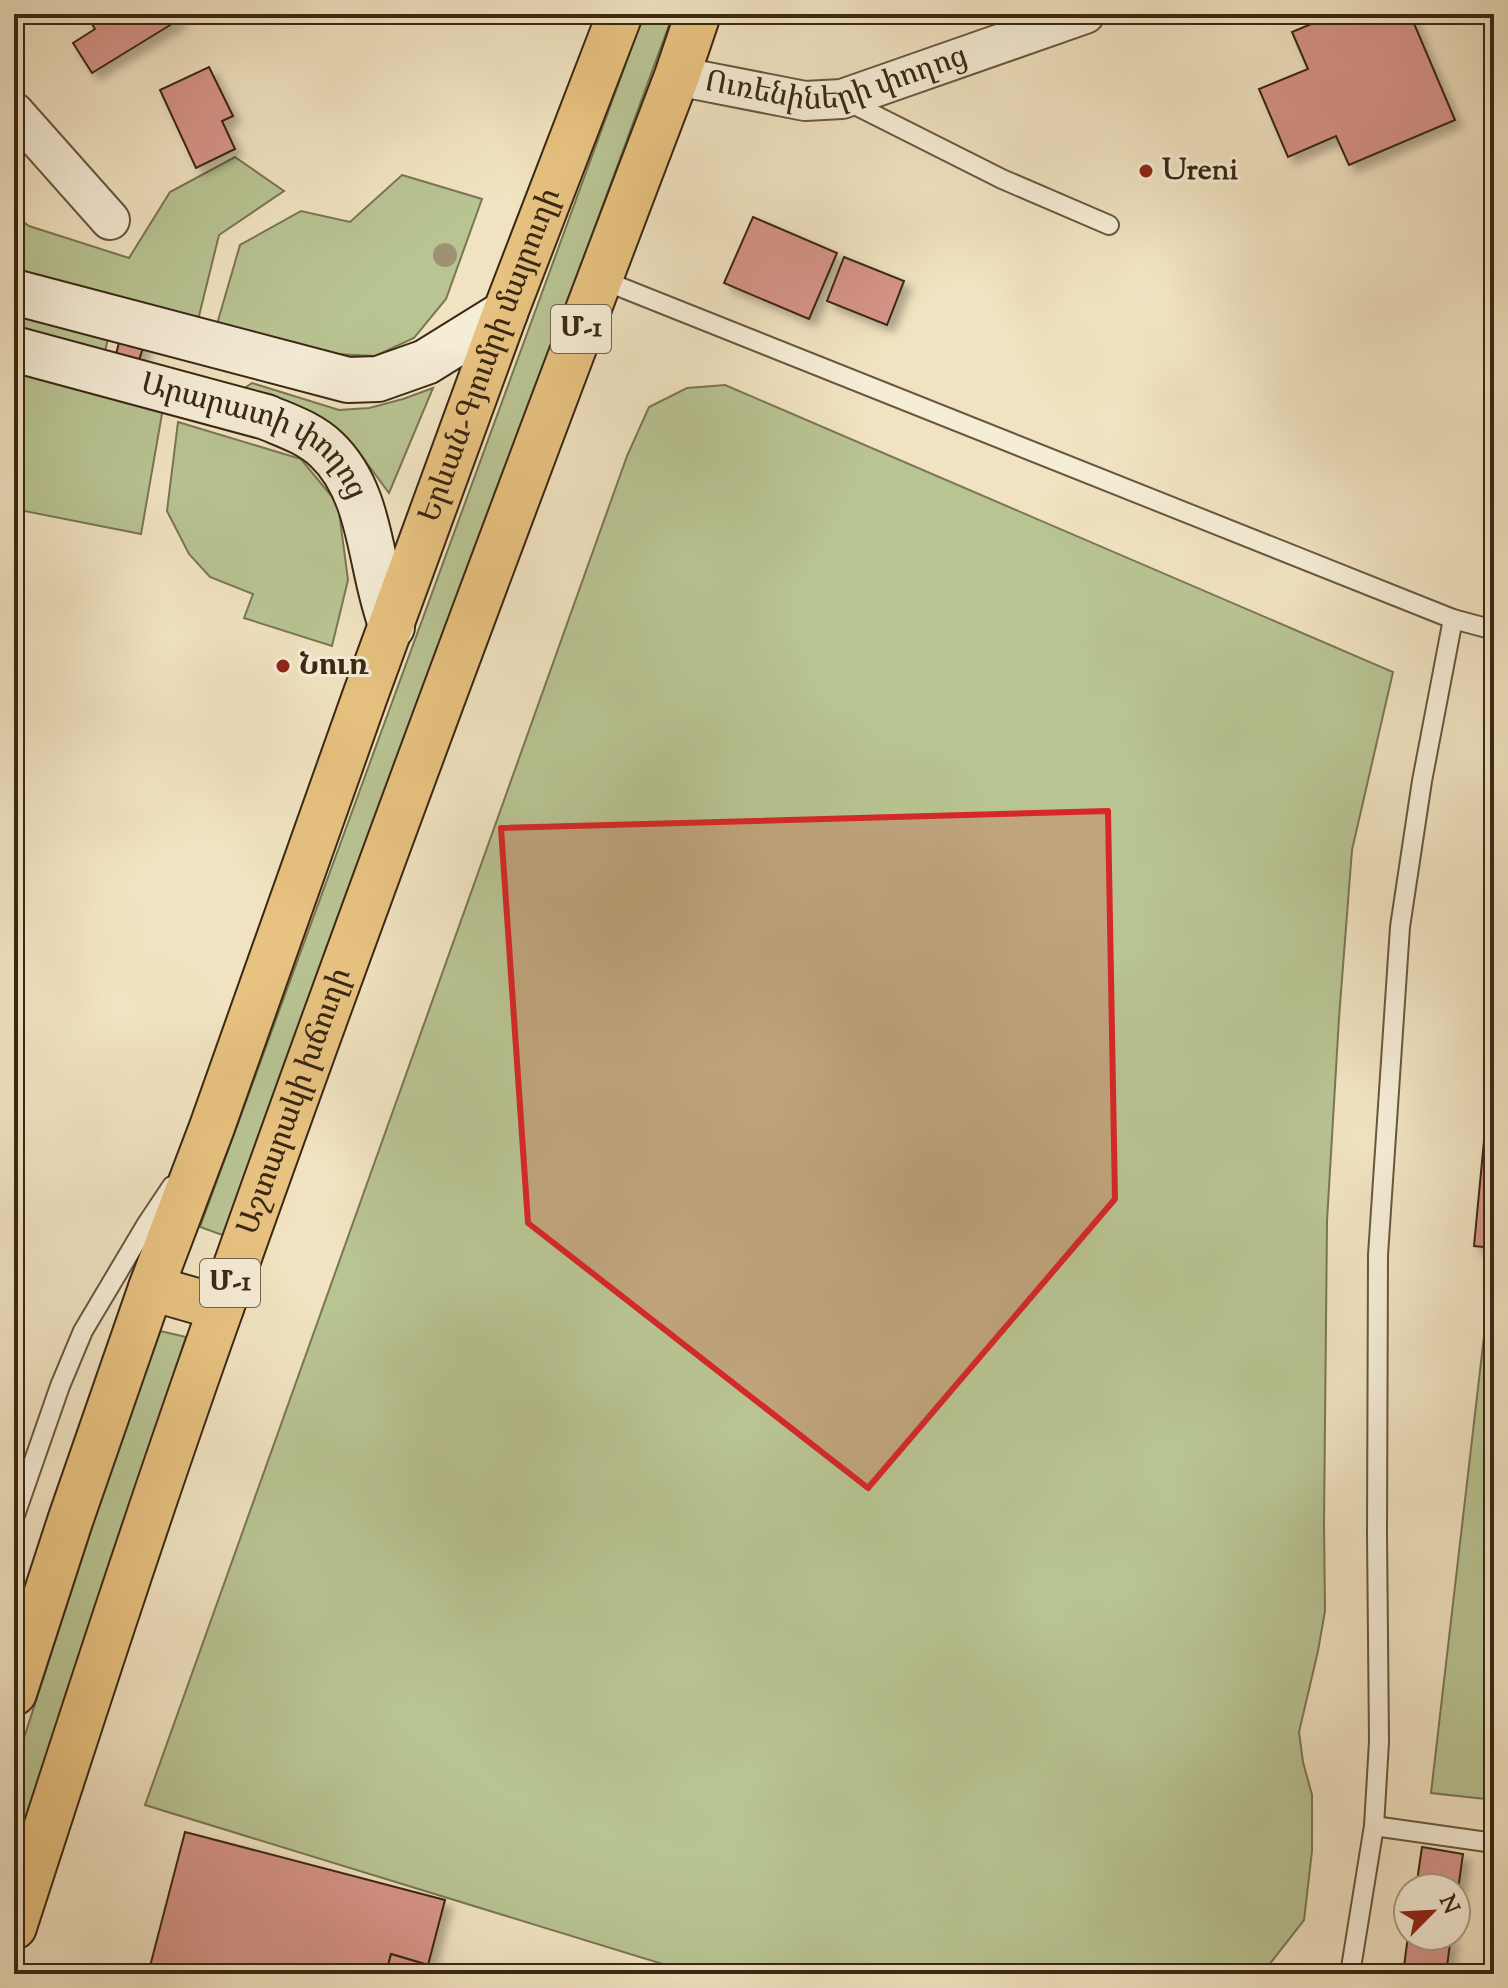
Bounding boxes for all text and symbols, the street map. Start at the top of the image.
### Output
street label: Ուռենիների փողոց [701,35,973,123]
place label: Ureni [1162,150,1238,193]
marker: Ureni [1137,162,1155,180]
street label: Երևան-Գյումրի մայրուղի [409,182,572,528]
road number: Մ-1 [551,305,611,353]
street label: Արարատի փողոց [136,363,377,506]
place label: Նուռ [299,645,369,688]
marker: Նուռ [274,657,292,675]
street label: Աշտարակի խճուղի [227,962,363,1241]
road number: Մ-1 [200,1259,260,1307]
north arrow [1392,1872,1472,1952]
text: N [1429,1891,1466,1920]

